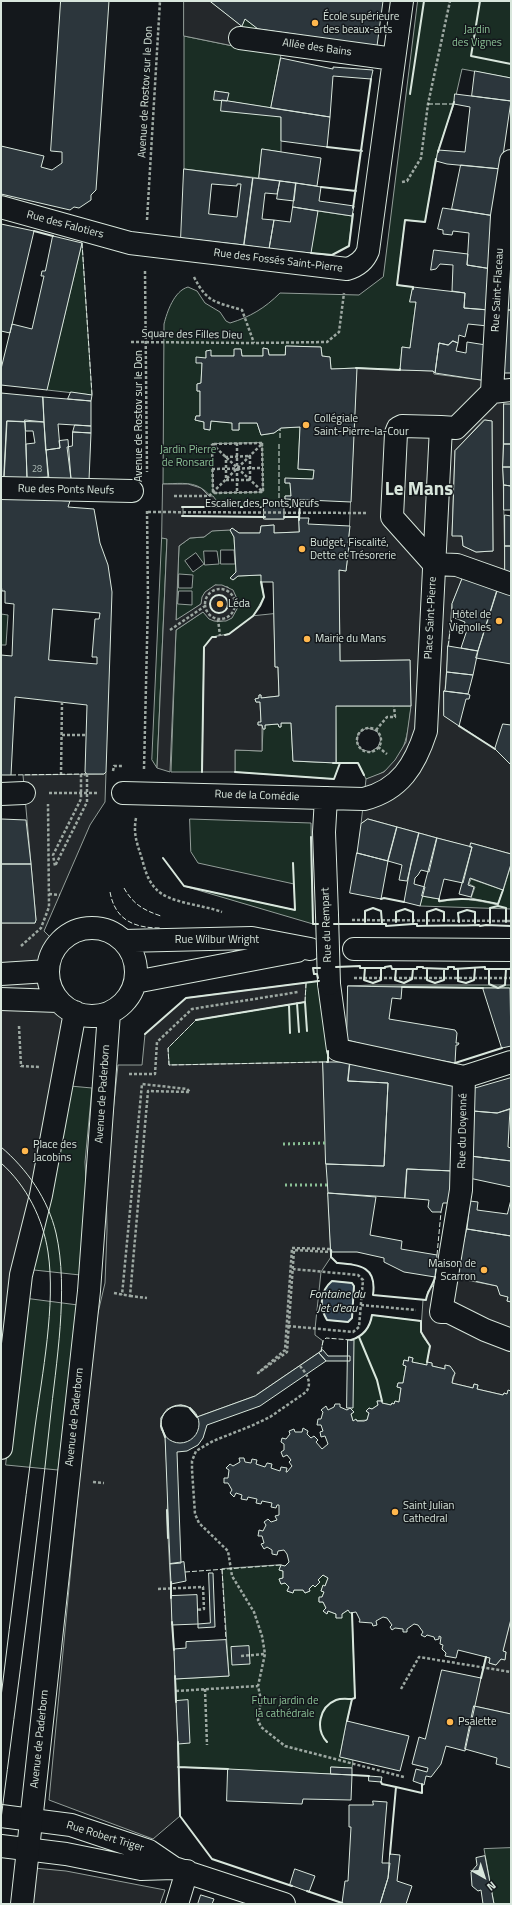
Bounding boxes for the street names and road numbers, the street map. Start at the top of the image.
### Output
street label: Avenue de Rostov sur le Don [136,26,156,158]
street label: Allée des Bains [282,37,352,59]
street label: Rue des Falotiers [25,208,105,242]
street label: Rue des Fossés Saint-Pierre [213,247,343,275]
street label: Rue Saint-Flaceau [489,248,507,332]
street label: Square des Filles Dieu [141,328,243,342]
street label: Avenue de Rostov sur le Don [132,350,146,482]
street label: Rue des Ponts Neufs [18,483,114,497]
street label: Escalier des Ponts Neufs [205,497,319,511]
street label: Place Saint-Pierre [422,576,440,660]
street label: Rue de la Comédie [214,788,300,804]
street label: Rue du Rempart [319,887,335,963]
street label: Rue Wilbur Wright [175,933,259,947]
street label: Avenue de Paderborn [93,1044,113,1144]
street label: Rue du Doyenné [456,1093,470,1169]
street label: Avenue de Paderborn [63,1367,87,1467]
street label: Avenue de Paderborn [28,1689,52,1789]
street label: Rue Robert Triger [65,1819,145,1855]

